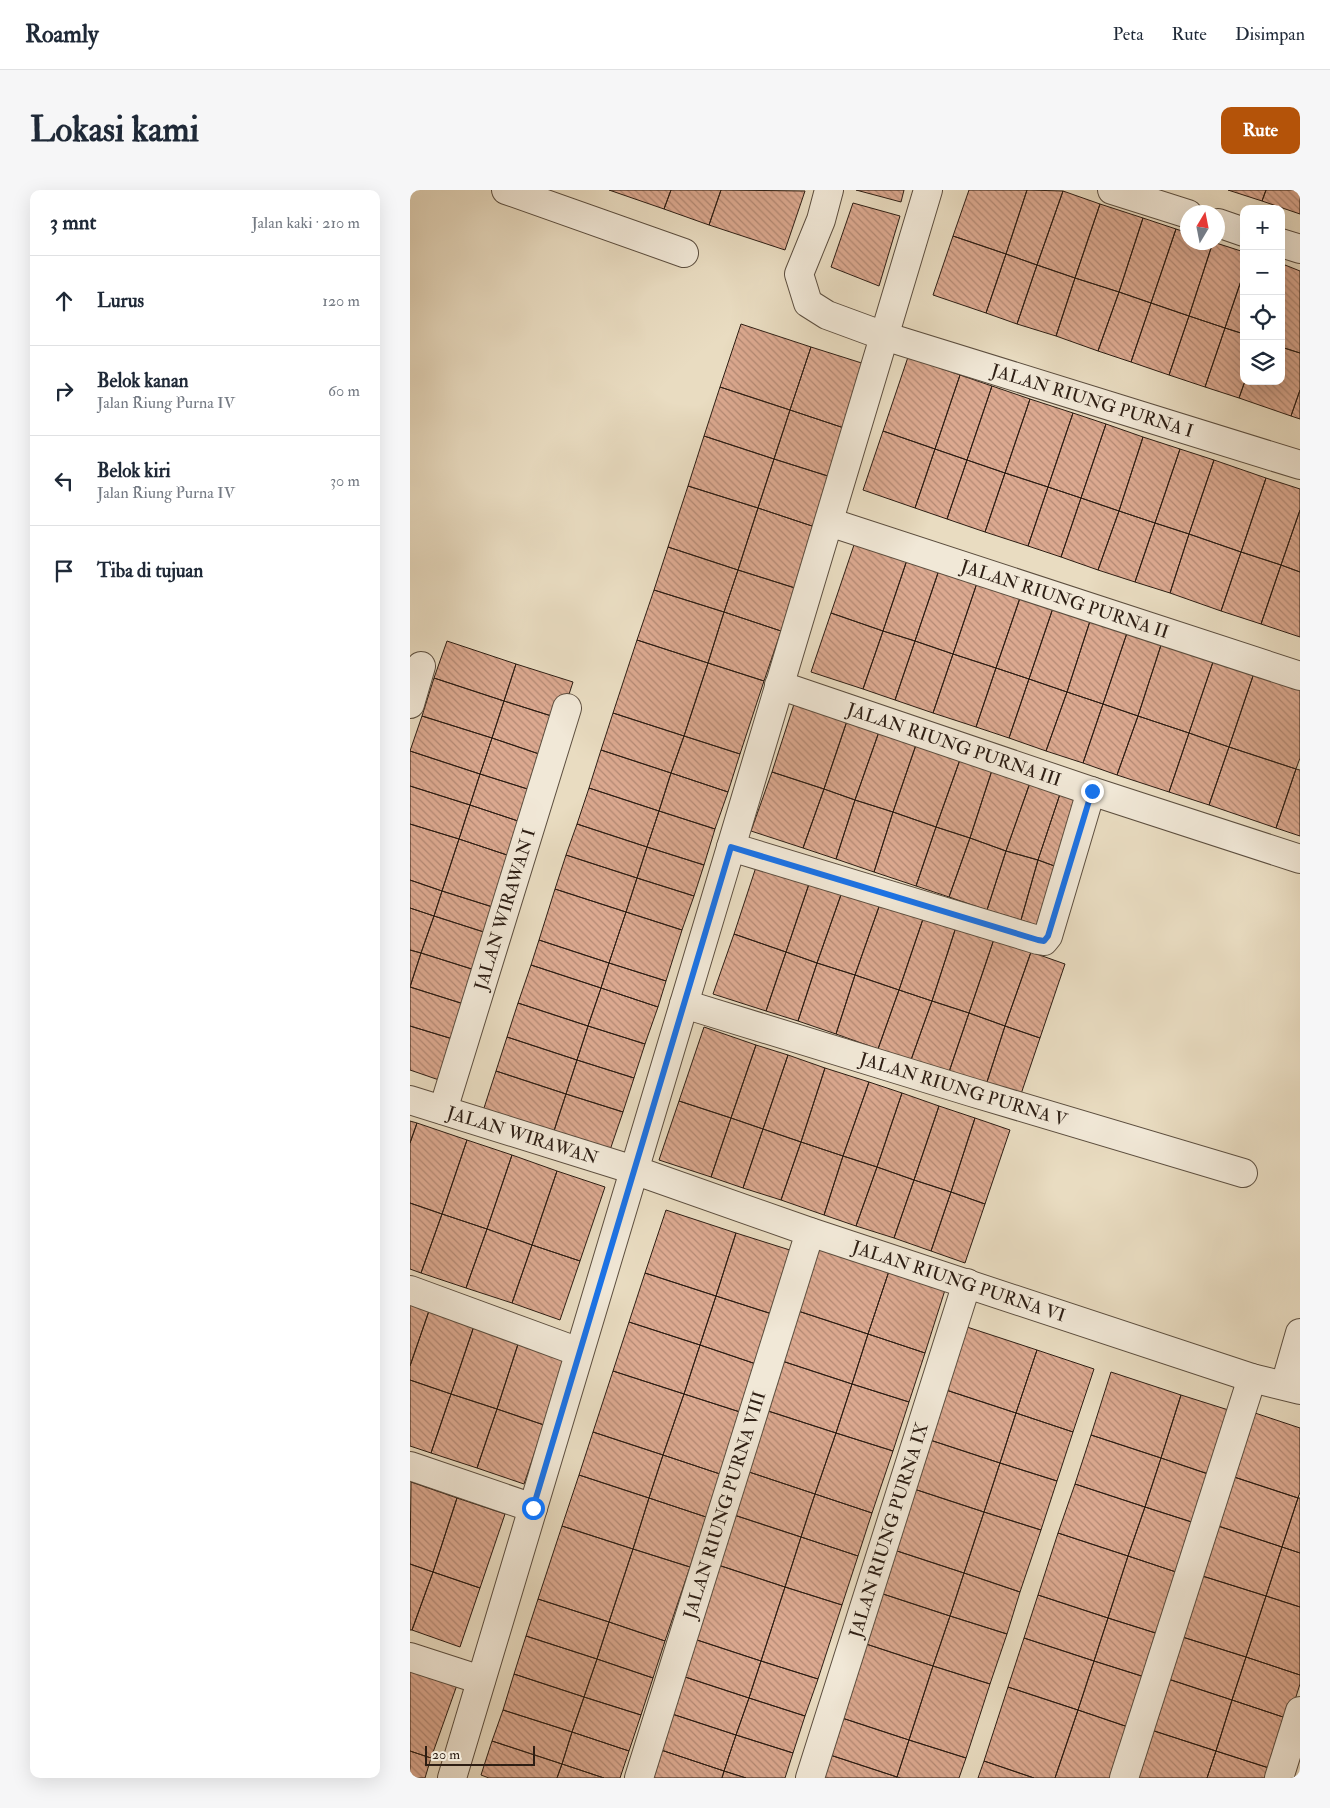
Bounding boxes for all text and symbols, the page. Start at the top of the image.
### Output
text: Roamly [25,19,99,50]
text: Peta [1113,23,1144,46]
text: Rute [1172,23,1207,46]
text: Disimpan [1235,23,1305,46]
button: Rute [1221,107,1300,154]
text: Lokasi kami [30,108,199,152]
north arrow [1180,205,1225,250]
map controls [1240,205,1285,385]
button: + [1240,205,1285,250]
text: 3 mnt [50,209,96,236]
text: Jalan kaki · 210 m [251,213,360,233]
button: − [1240,250,1285,295]
icon: ahead [50,287,78,315]
text: Lurus [97,289,144,313]
text: 120 m [322,291,360,311]
button: locate [1240,295,1285,340]
button: layers [1240,340,1285,385]
street label: JALAN RIUNG PURNA I [987,358,1196,443]
text: Belok kanan [97,369,188,393]
icon: right [50,377,78,405]
text: 60 m [328,381,360,401]
text: Jalan Riung Purna IV [97,393,235,413]
text: Belok kiri [97,459,171,483]
icon: left [50,467,78,495]
text: 30 m [330,471,360,491]
text: Jalan Riung Purna IV [97,483,235,503]
street label: JALAN RIUNG PURNA II [957,554,1172,644]
icon: arrive [50,557,78,585]
text: Tiba di tujuan [97,559,203,583]
street label: JALAN RIUNG PURNA III [843,697,1064,792]
route end [1081,780,1104,803]
street label: JALAN WIRAWAN I [469,826,541,994]
street label: JALAN RIUNG PURNA V [856,1047,1071,1132]
street label: JALAN WIRAWAN [443,1100,601,1170]
street label: JALAN RIUNG PURNA VI [848,1235,1068,1327]
street label: JALAN RIUNG PURNA VIII [678,1388,771,1623]
street label: JALAN RIUNG PURNA IX [843,1420,933,1642]
route start [522,1497,545,1520]
scale bar [425,1743,535,1766]
text: 20 m [432,1746,460,1763]

